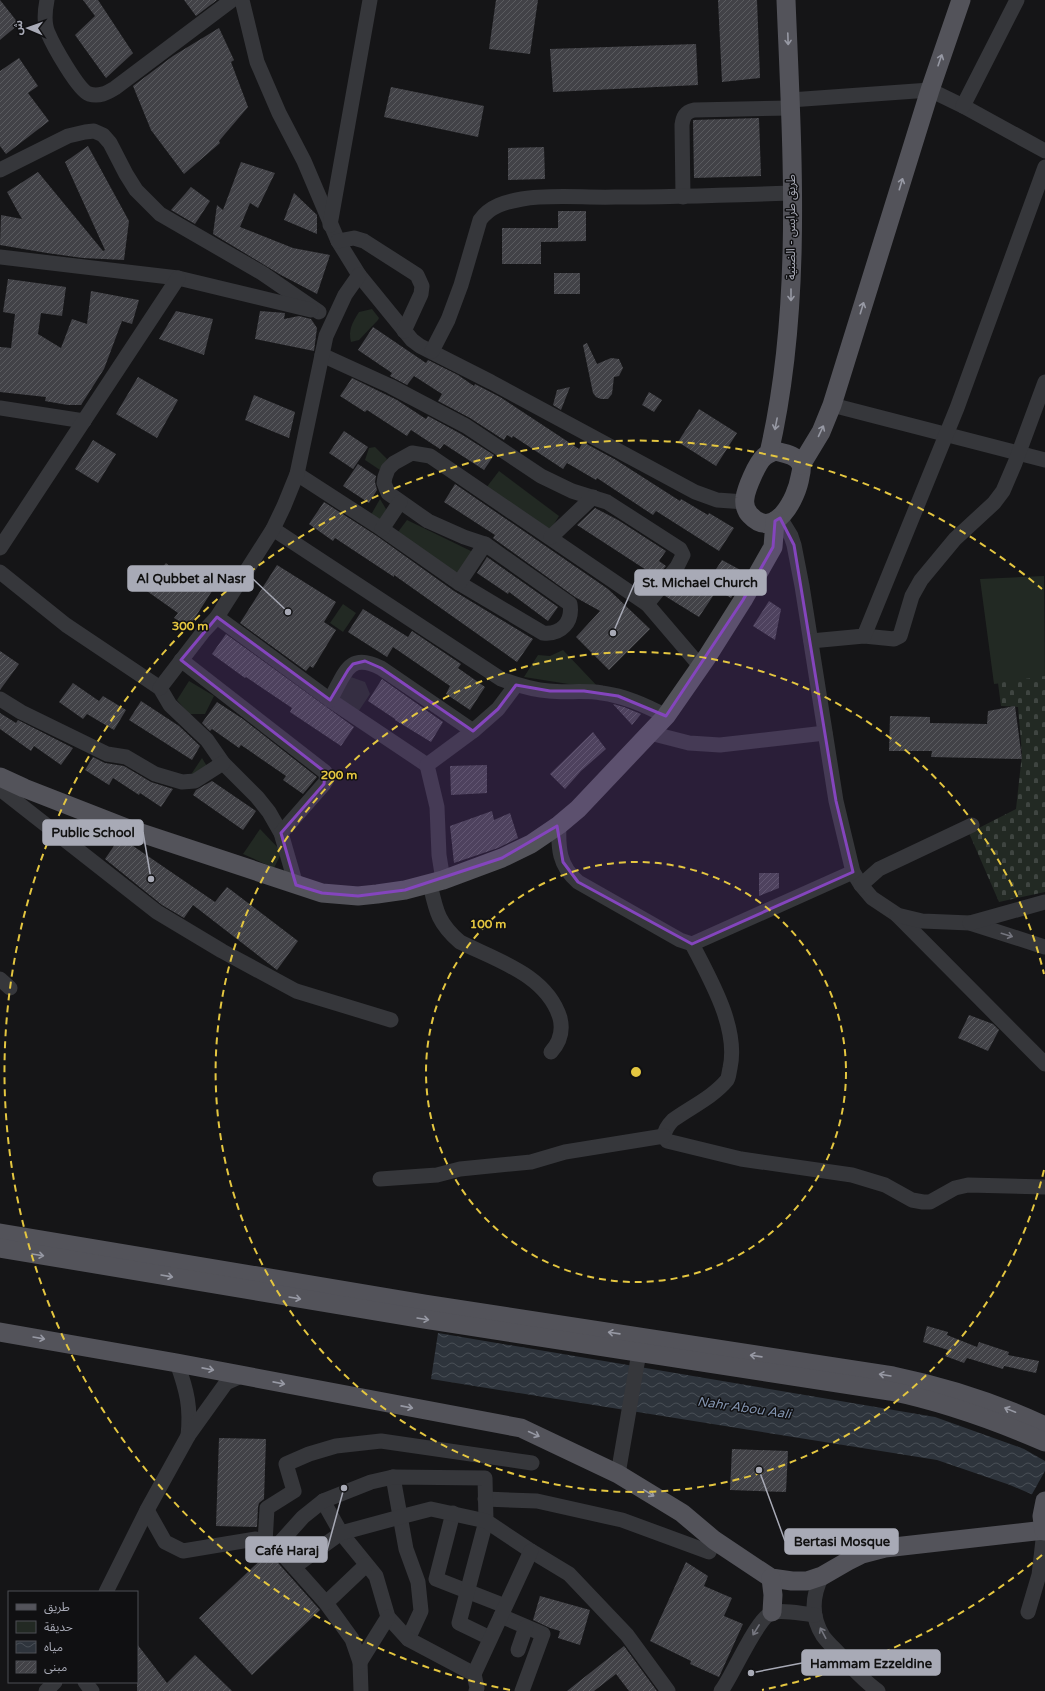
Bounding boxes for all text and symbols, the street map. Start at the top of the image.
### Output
north arrow [8,8,48,48]
text: ش [12,20,25,35]
one-way arrow [784,32,791,45]
one-way arrow [937,54,945,66]
street label: طريق طرابس - الضنية [784,174,799,280]
one-way arrow [898,178,905,191]
one-way arrow [787,288,795,301]
one-way arrow [859,302,866,315]
one-way arrow [772,417,780,430]
one-way arrow [818,425,825,437]
callout: Al Qubbet al Nasr [128,566,253,591]
callout: St. Michael Church [635,570,766,595]
text: Al Qubbet al Nasr [136,571,247,587]
text: St. Michael Church [642,575,758,591]
text: 300 m [172,619,208,633]
text: 200 m [321,768,357,782]
callout: Public School [43,820,143,845]
text: Public School [51,825,135,841]
text: 100 m [470,917,506,931]
one-way arrow [1000,932,1013,939]
centre of rings [629,1065,643,1079]
one-way arrow [32,1251,45,1259]
one-way arrow [160,1272,173,1280]
one-way arrow [288,1294,301,1302]
one-way arrow [416,1315,429,1323]
one-way arrow [608,1329,621,1337]
one-way arrow [32,1334,45,1342]
one-way arrow [750,1352,763,1360]
one-way arrow [201,1366,214,1374]
one-way arrow [879,1371,892,1379]
one-way arrow [272,1379,285,1387]
water label: Nahr Abou Aali [696,1393,794,1423]
one-way arrow [400,1403,413,1411]
one-way arrow [1004,1406,1016,1414]
one-way arrow [527,1431,539,1438]
one-way arrow [643,1490,655,1498]
callout: Bertasi Mosque [785,1529,898,1554]
text: Bertasi Mosque [794,1534,891,1550]
callout: Café Haraj [246,1537,327,1562]
text: Café Haraj [255,1543,319,1559]
legend [8,1591,138,1683]
text: طريق [44,1600,70,1615]
text: حديقة [44,1620,73,1634]
one-way arrow [752,1624,760,1635]
one-way arrow [818,1627,826,1639]
text: مياه [44,1640,63,1654]
callout: Hammam Ezzeldine [802,1650,940,1675]
text: Hammam Ezzeldine [810,1656,933,1672]
text: مبنى [44,1660,67,1674]

